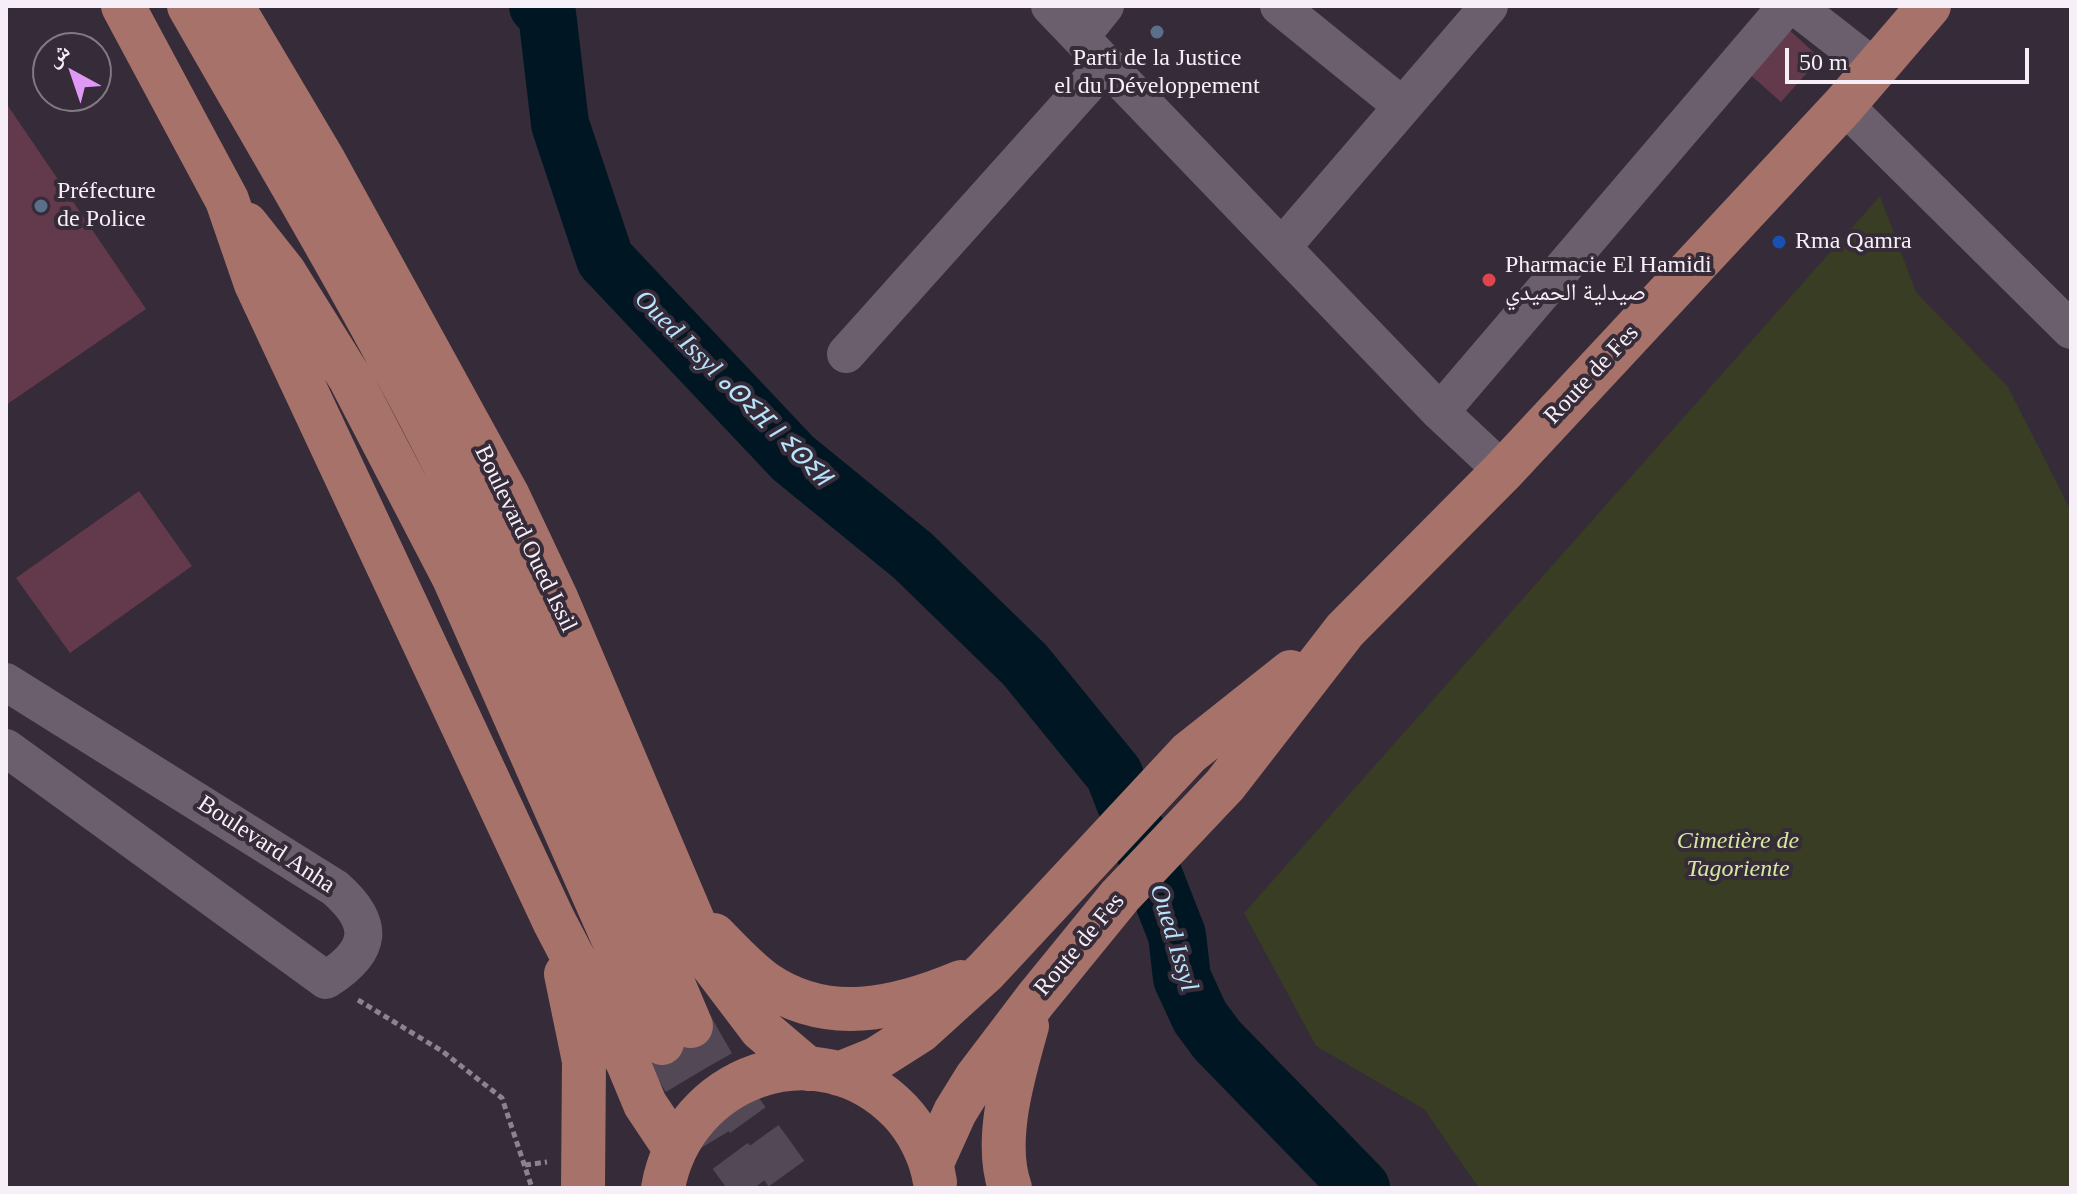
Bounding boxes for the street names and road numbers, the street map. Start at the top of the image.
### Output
street label: Route de Fes [1539,319,1645,431]
street label: Boulevard Oued Issil [467,441,583,637]
street label: Boulevard Anha [192,790,340,900]
street label: Route de Fes [1029,888,1131,1002]

